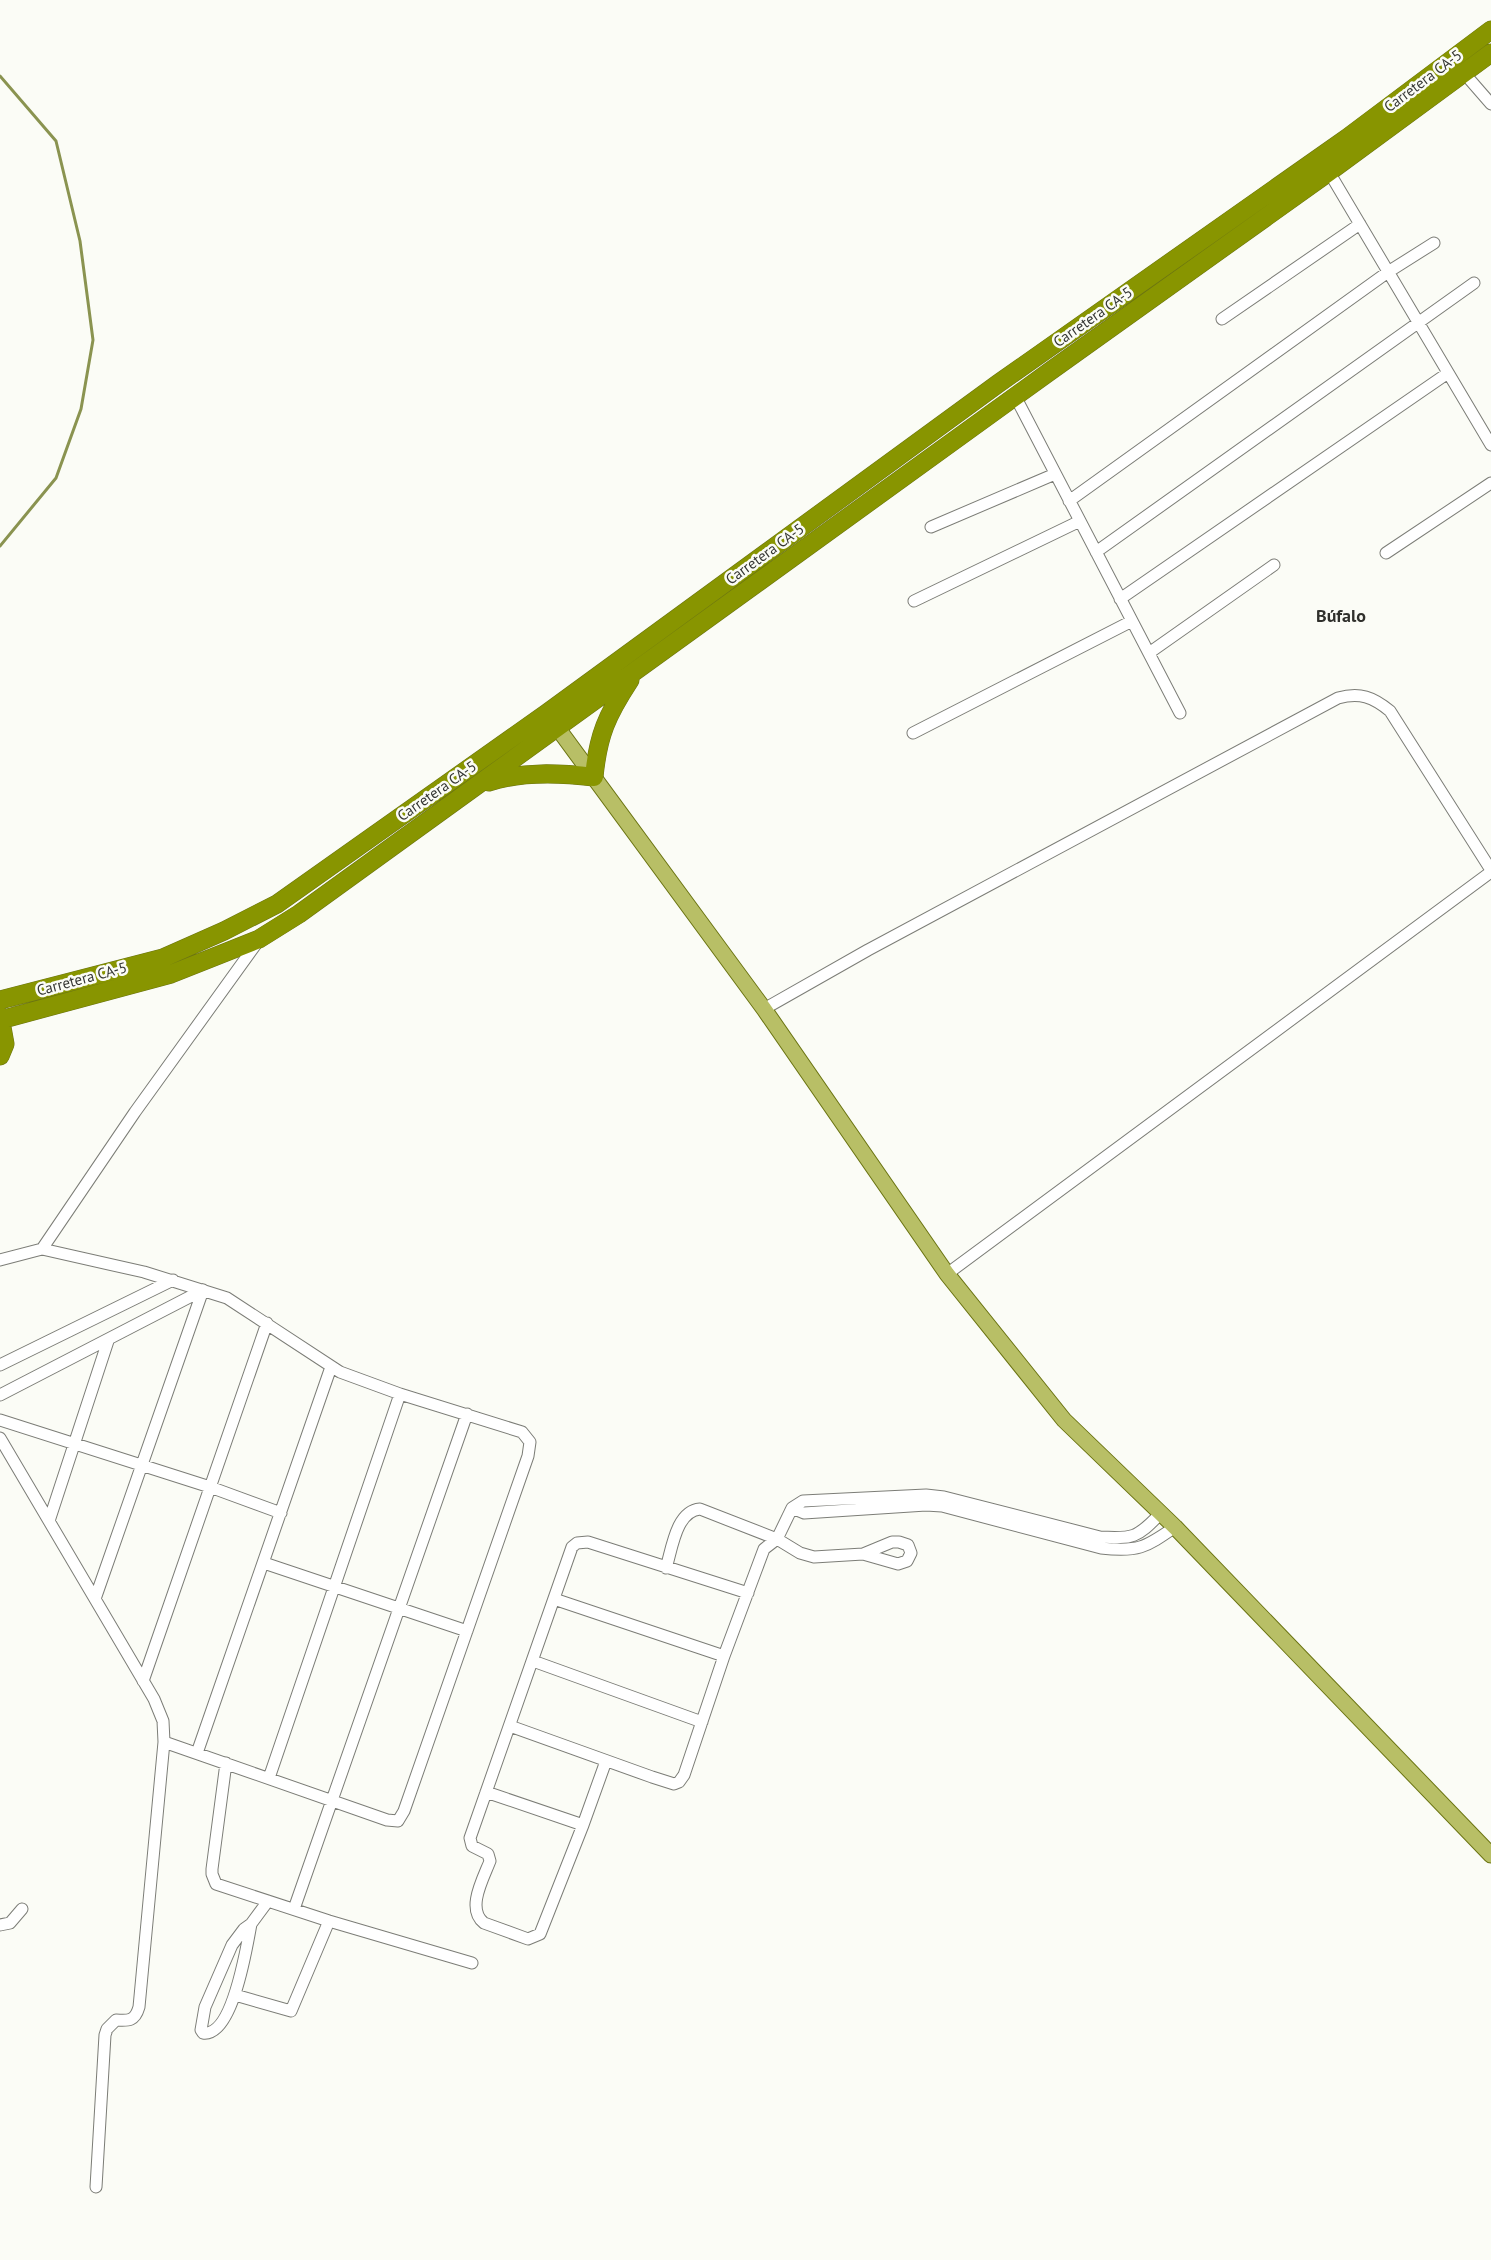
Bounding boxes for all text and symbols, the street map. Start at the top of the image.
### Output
street label: Carretera CA-5 [1380,45,1465,116]
street label: Carretera CA-5 [1049,282,1136,351]
street label: Carretera CA-5 [722,519,808,588]
district label: Búfalo [1316,604,1366,627]
street label: Carretera CA-5 [393,756,480,825]
street label: Carretera CA-5 [35,957,129,1000]

